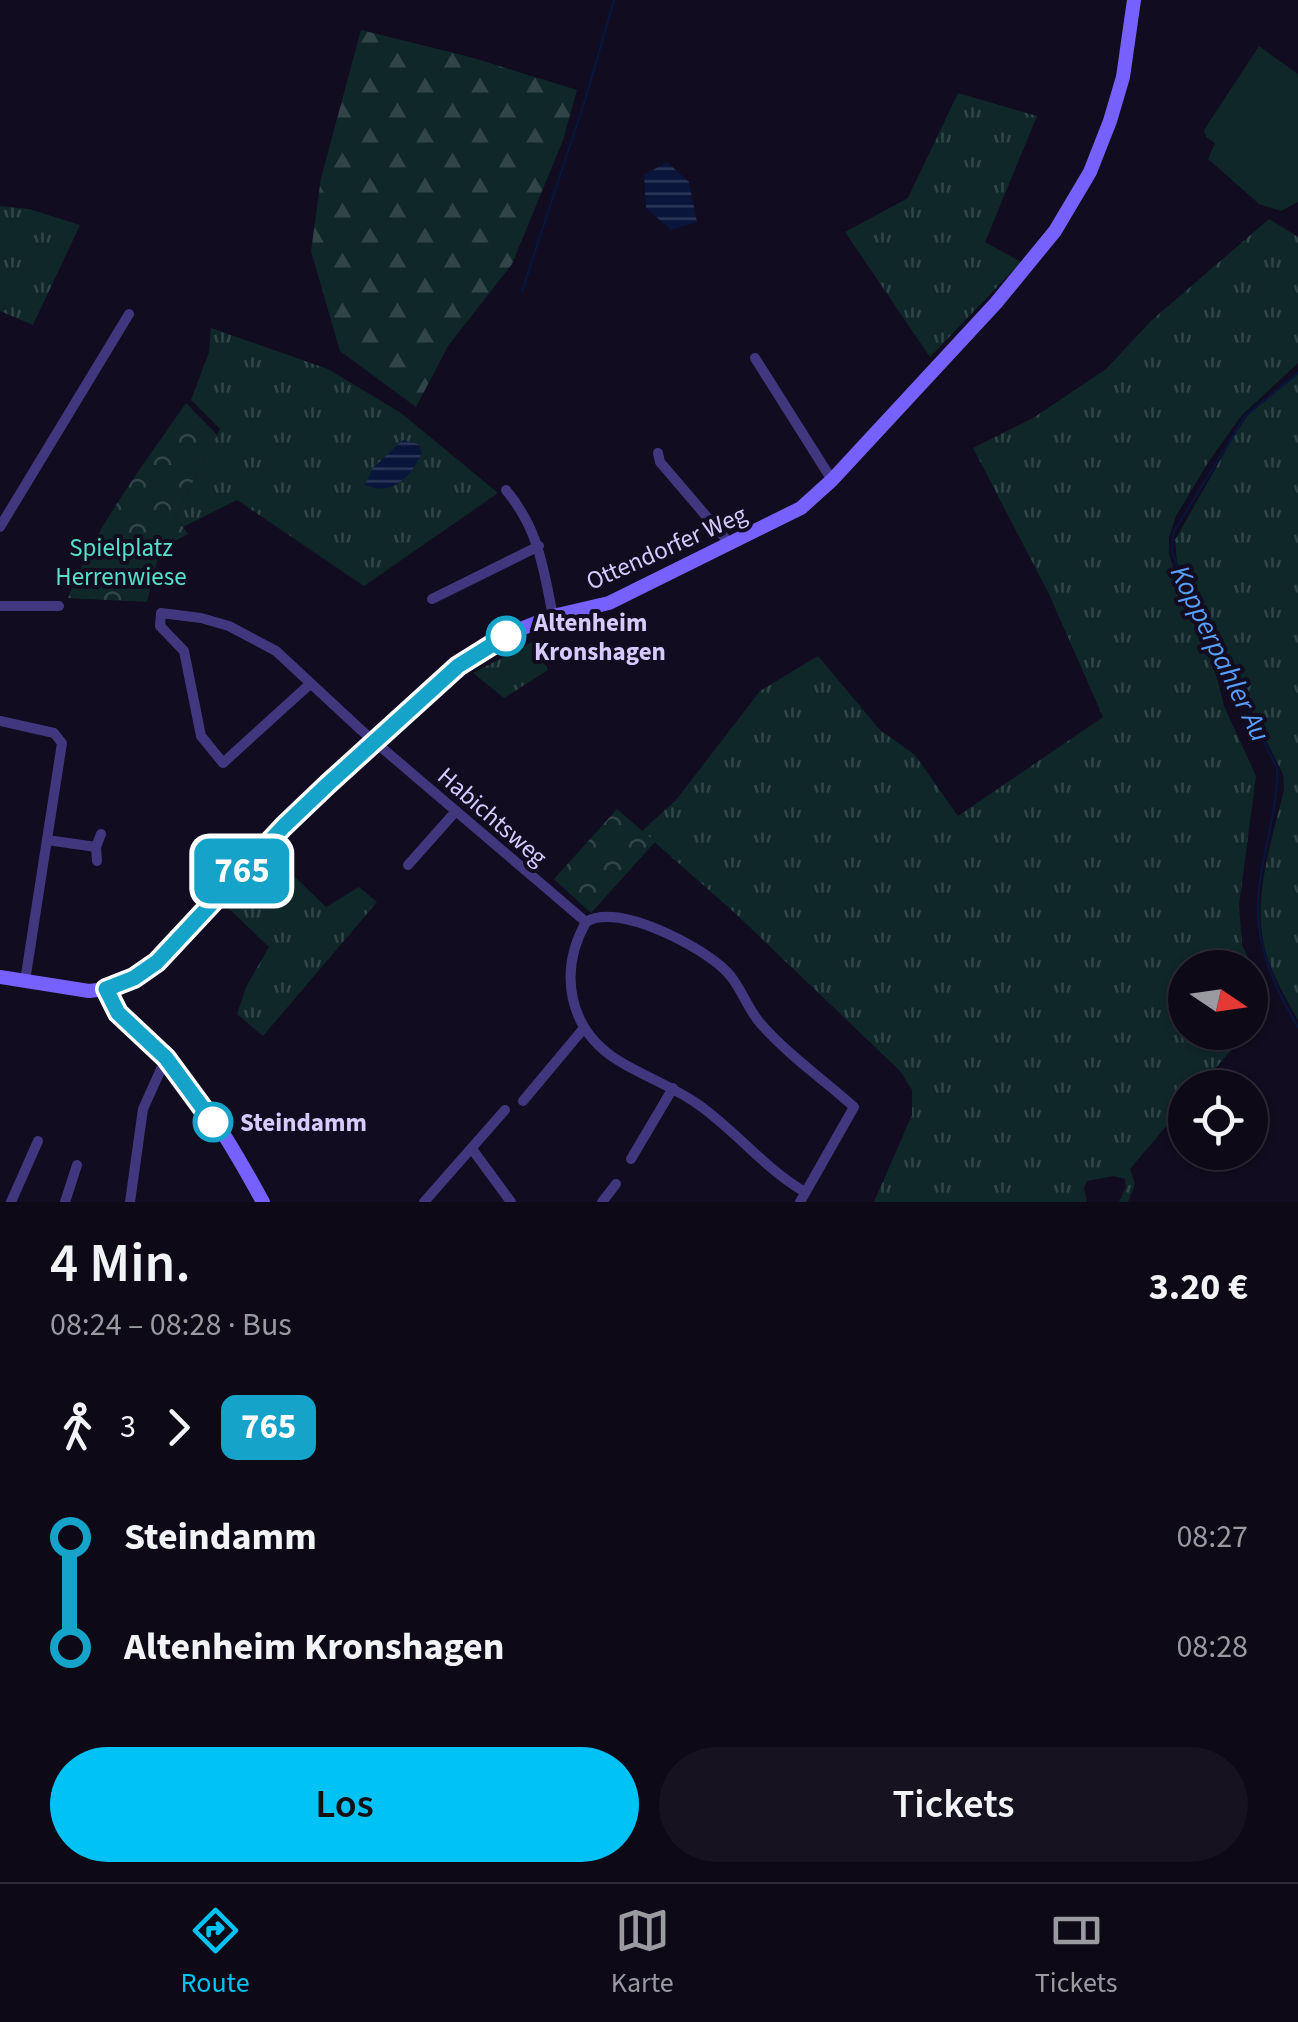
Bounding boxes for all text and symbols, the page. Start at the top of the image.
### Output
street label: Ottendorfer Weg [580,496,753,599]
park label: Spielplatz Herrenwiese [55,530,187,595]
water label: Kopperpahler Au [1160,559,1280,748]
place label: Altenheim Kronshagen [533,605,666,670]
marker: Altenheim Kronshagen [487,617,525,655]
street label: Habichtsweg [430,759,555,875]
line badge: 765 [184,838,300,904]
text: 765 [214,846,270,896]
north arrow [1168,950,1268,1050]
map controls [1168,950,1268,1170]
button: locate [1168,1070,1268,1170]
marker: Steindamm [194,1103,232,1141]
place label: Steindamm [240,1105,367,1141]
text: 4 Min. [50,1225,191,1303]
text: 3.20 € [1149,1260,1248,1314]
text: 08:24 – 08:28 · Bus [50,1302,292,1348]
icon: walk [50,1400,105,1455]
icon: forward [151,1400,206,1455]
text: 765 [241,1402,296,1452]
text: 3 [120,1404,136,1450]
text: Steindamm [124,1510,317,1564]
text: 08:27 [1176,1514,1248,1560]
text: Altenheim Kronshagen [124,1620,504,1674]
text: 08:28 [1176,1624,1248,1670]
button: Los [50,1747,639,1862]
button: Tickets [659,1747,1248,1862]
tab: Route [181,1903,250,2003]
tab: Karte [611,1903,674,2003]
tab: Tickets [1035,1903,1117,2003]

